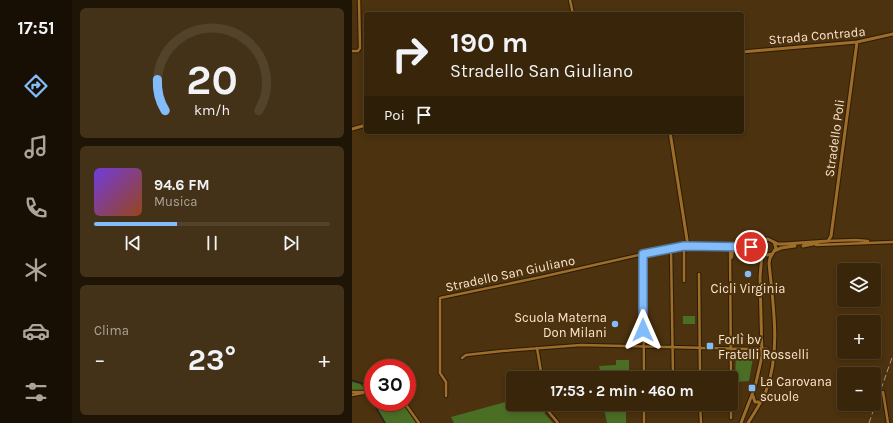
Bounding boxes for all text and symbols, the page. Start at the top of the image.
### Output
text: 17:51 [17,17,55,39]
street label: Strada Contrada [768,24,866,47]
text: 190 m [450,26,528,59]
icon: right [384,28,436,80]
text: 20 [186,56,238,104]
text: Stradello San Giuliano [450,60,633,82]
icon: directions [22,72,50,100]
street label: Stradello Poli [822,98,847,178]
text: km/h [194,102,230,119]
icon: arrive [413,104,435,126]
text: Poi [384,106,405,124]
icon: music [22,133,50,161]
text: 94.6 FM [154,176,210,194]
icon: phone [22,194,50,222]
text: Musica [154,194,197,209]
pin [734,230,768,264]
icon: previous [122,232,144,254]
icon: pause [201,232,223,254]
icon: next [280,232,302,254]
icon: arrive [740,236,762,258]
street label: Stradello San Giuliano [444,252,576,295]
icon: climate [22,256,50,284]
map controls [837,263,881,411]
button: layers [837,263,881,307]
marker: Cicli Virginia [743,269,753,279]
place label: Cicli Virginia [711,281,785,296]
position arrow [622,309,664,351]
place label: Scuola Materna Don Milani [514,310,607,340]
button: + [837,315,881,359]
icon: car [22,317,50,345]
marker: Scuola Materna Don Milani [610,319,620,329]
text: Clima [94,323,129,338]
place label: Forlì bv Fratelli Rosselli [718,332,809,362]
marker: Forlì bv Fratelli Rosselli [705,341,715,351]
text: 23° [188,342,236,378]
text: − [94,347,106,373]
text: + [318,347,330,373]
speed limit sign: 30 [364,359,416,411]
button: − [837,367,881,411]
place label: La Carovana scuole [760,374,832,404]
icon: filters [22,378,50,406]
text: 17:53 · 2 min · 460 m [550,382,694,400]
marker: La Carovana scuole [747,383,757,393]

